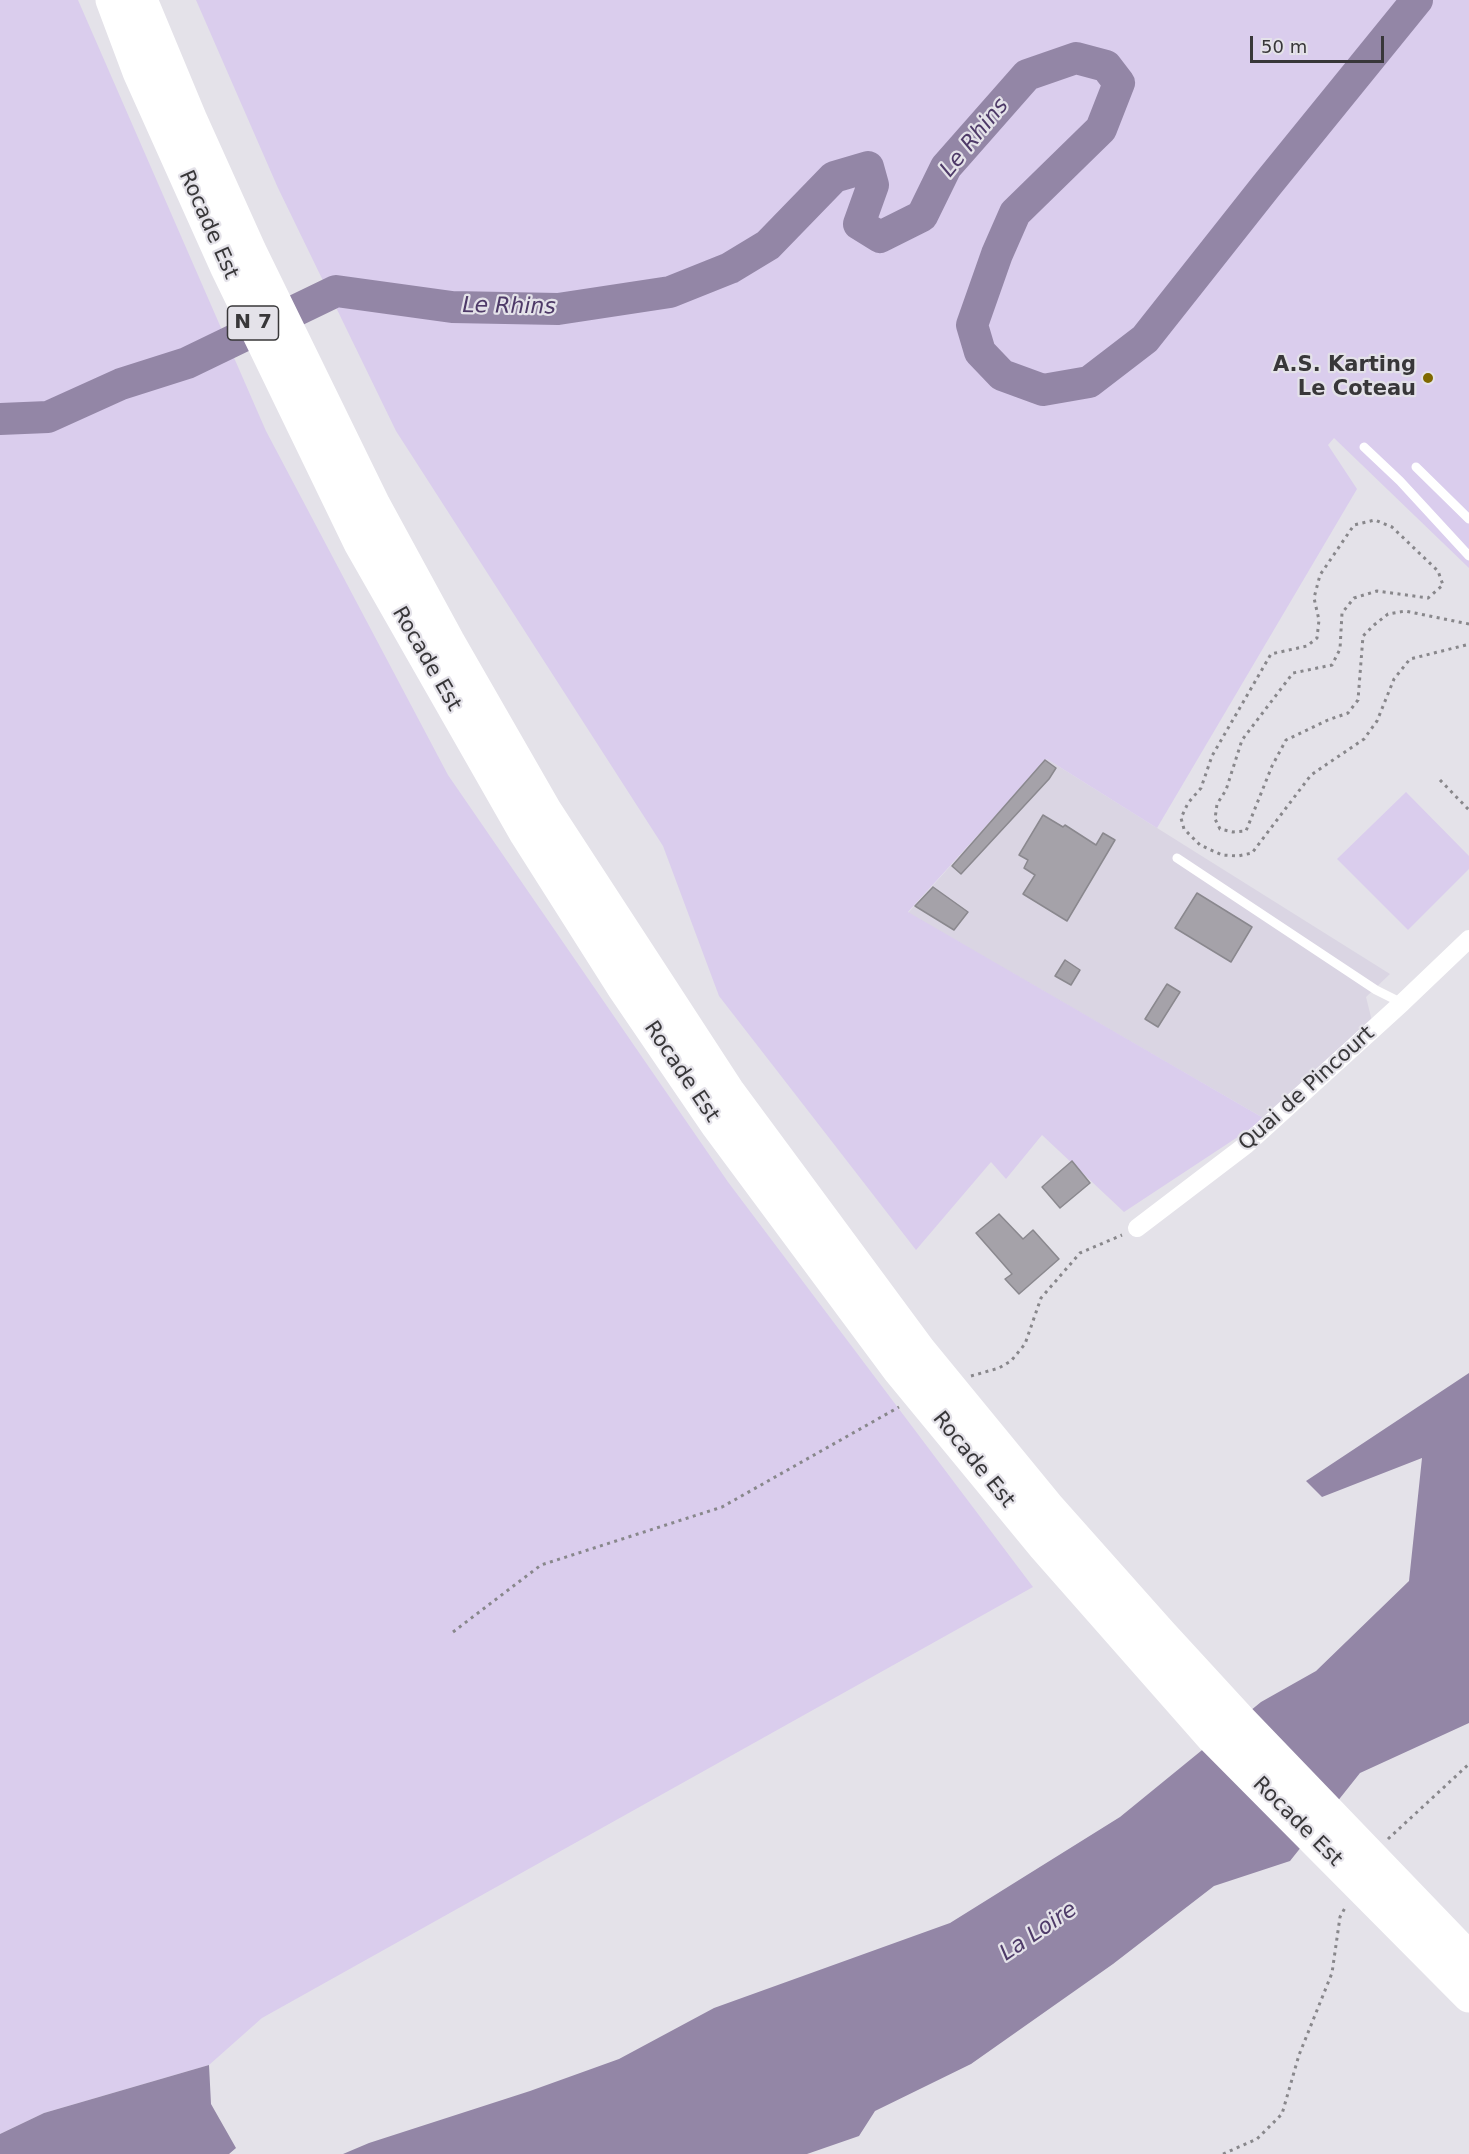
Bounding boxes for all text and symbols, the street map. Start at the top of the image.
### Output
scale bar [1253,24,1386,62]
text: 50 m [1261,36,1307,57]
water label: Le Rhins [935,93,1015,183]
street label: Rocade Est [173,167,243,283]
water label: Le Rhins [462,293,556,321]
road number: N 7 [228,306,278,340]
place label: A.S. Karting Le Coteau [1273,353,1416,403]
marker: A.S. Karting Le Coteau [1421,371,1435,385]
street label: Rocade Est [386,602,466,716]
street label: Rocade Est [638,1017,724,1127]
street label: Quai de Pincourt [1234,1021,1380,1157]
street label: Rocade Est [927,1407,1019,1513]
street label: Rocade Est [1247,1772,1347,1872]
water label: La Loire [995,1897,1083,1967]

